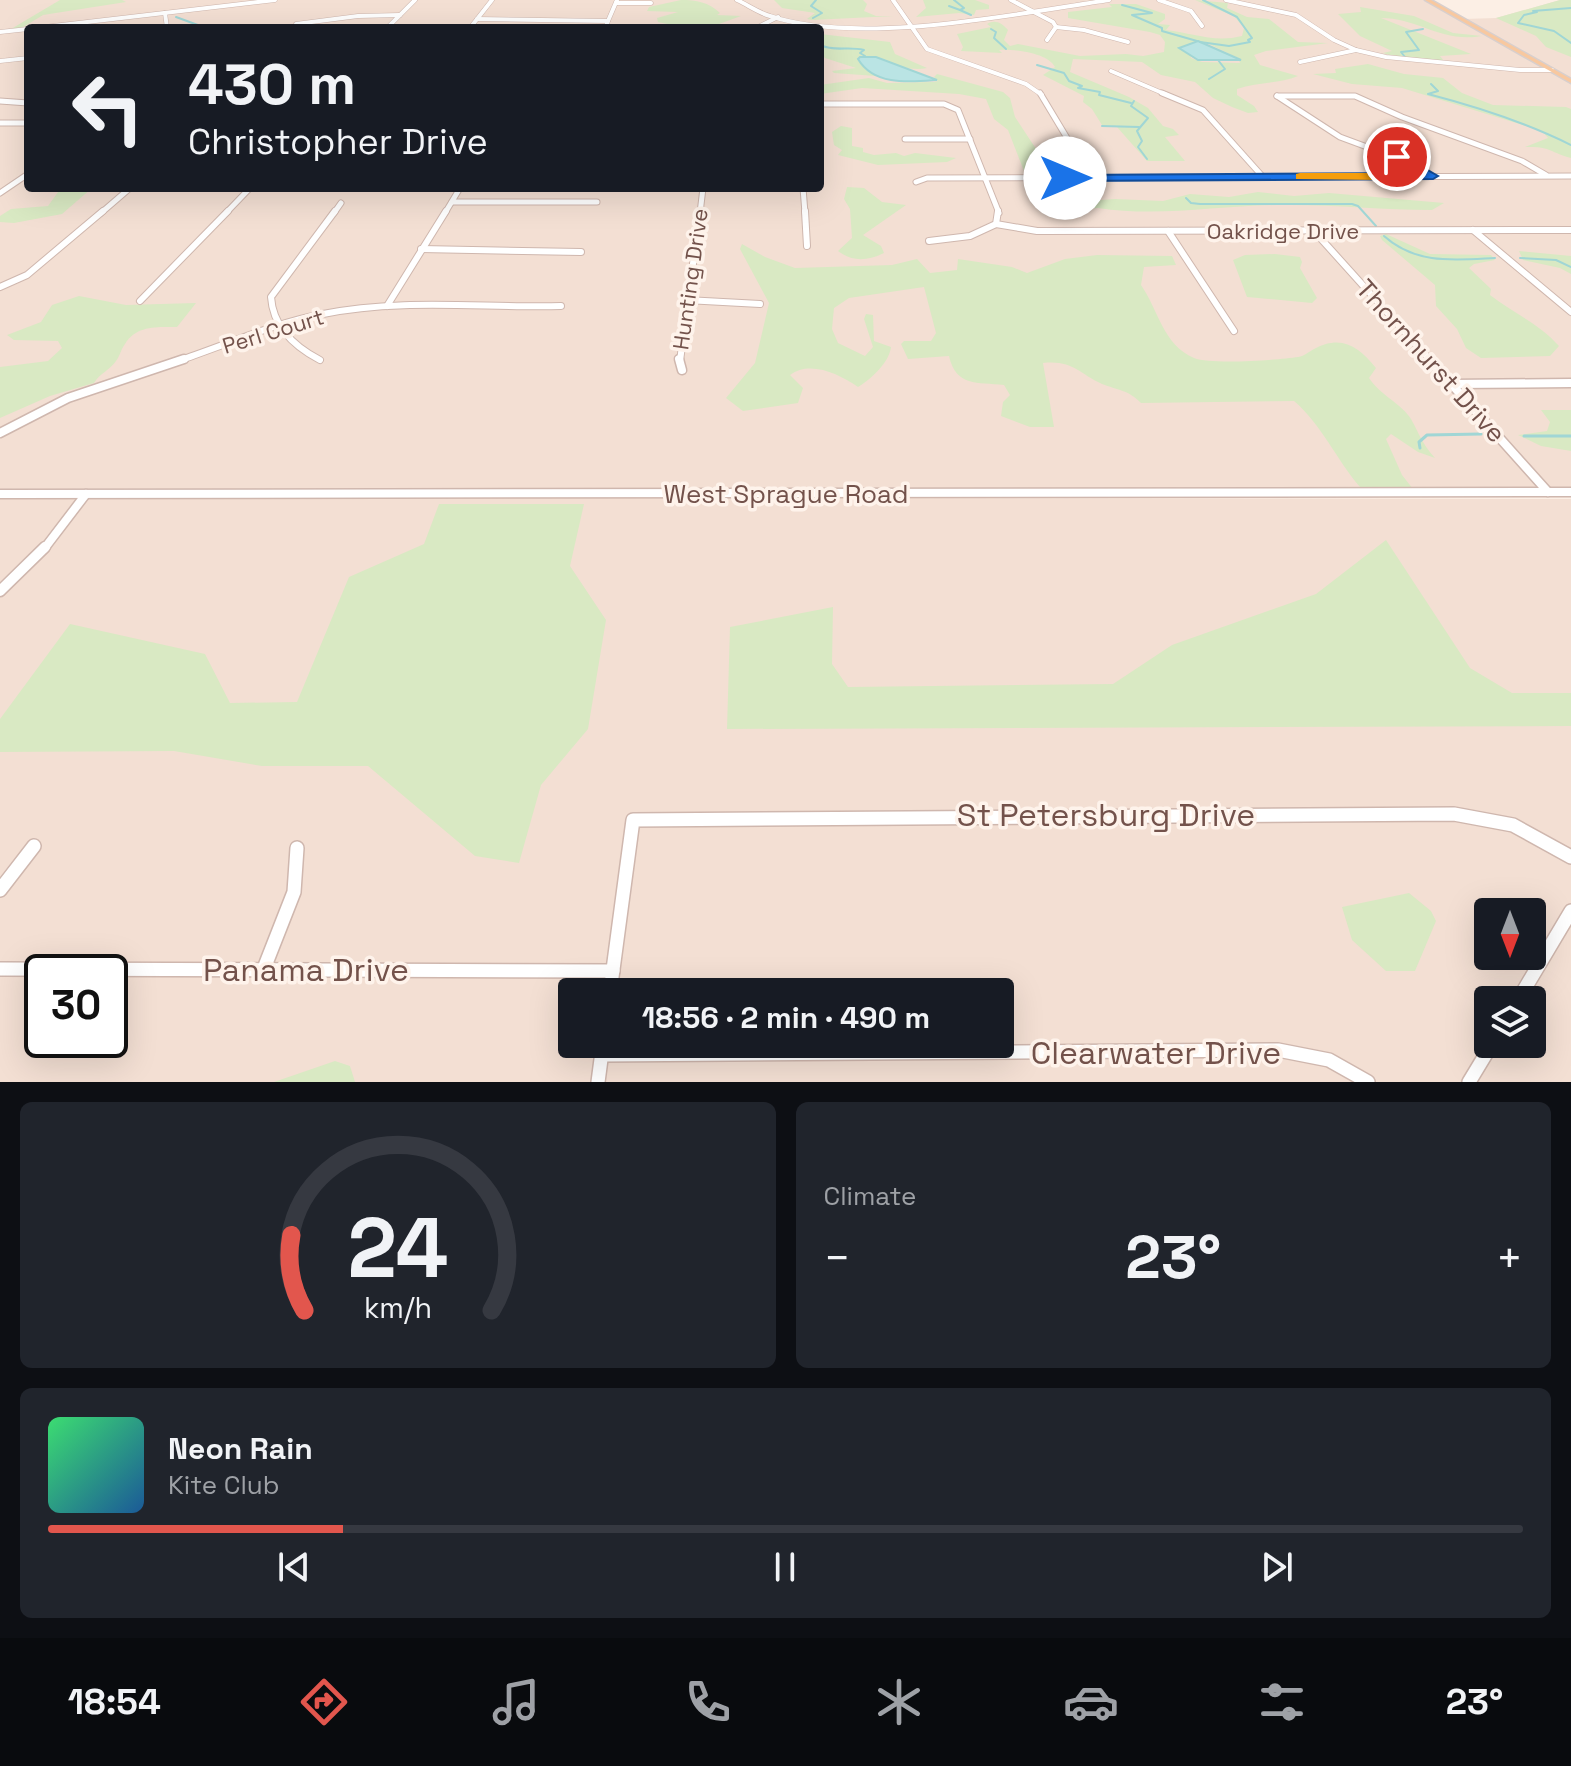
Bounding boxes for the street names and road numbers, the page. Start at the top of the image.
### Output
street label: Hunting Drive [666,206,714,352]
street label: Oakridge Drive [1207,217,1359,245]
street label: Thornhurst Drive [1349,272,1513,450]
street label: Perl Court [219,302,327,360]
street label: West Sprague Road [664,477,908,511]
street label: St Petersburg Drive [957,795,1255,835]
street label: Panama Drive [203,950,409,990]
street label: Clearwater Drive [1031,1033,1281,1073]

